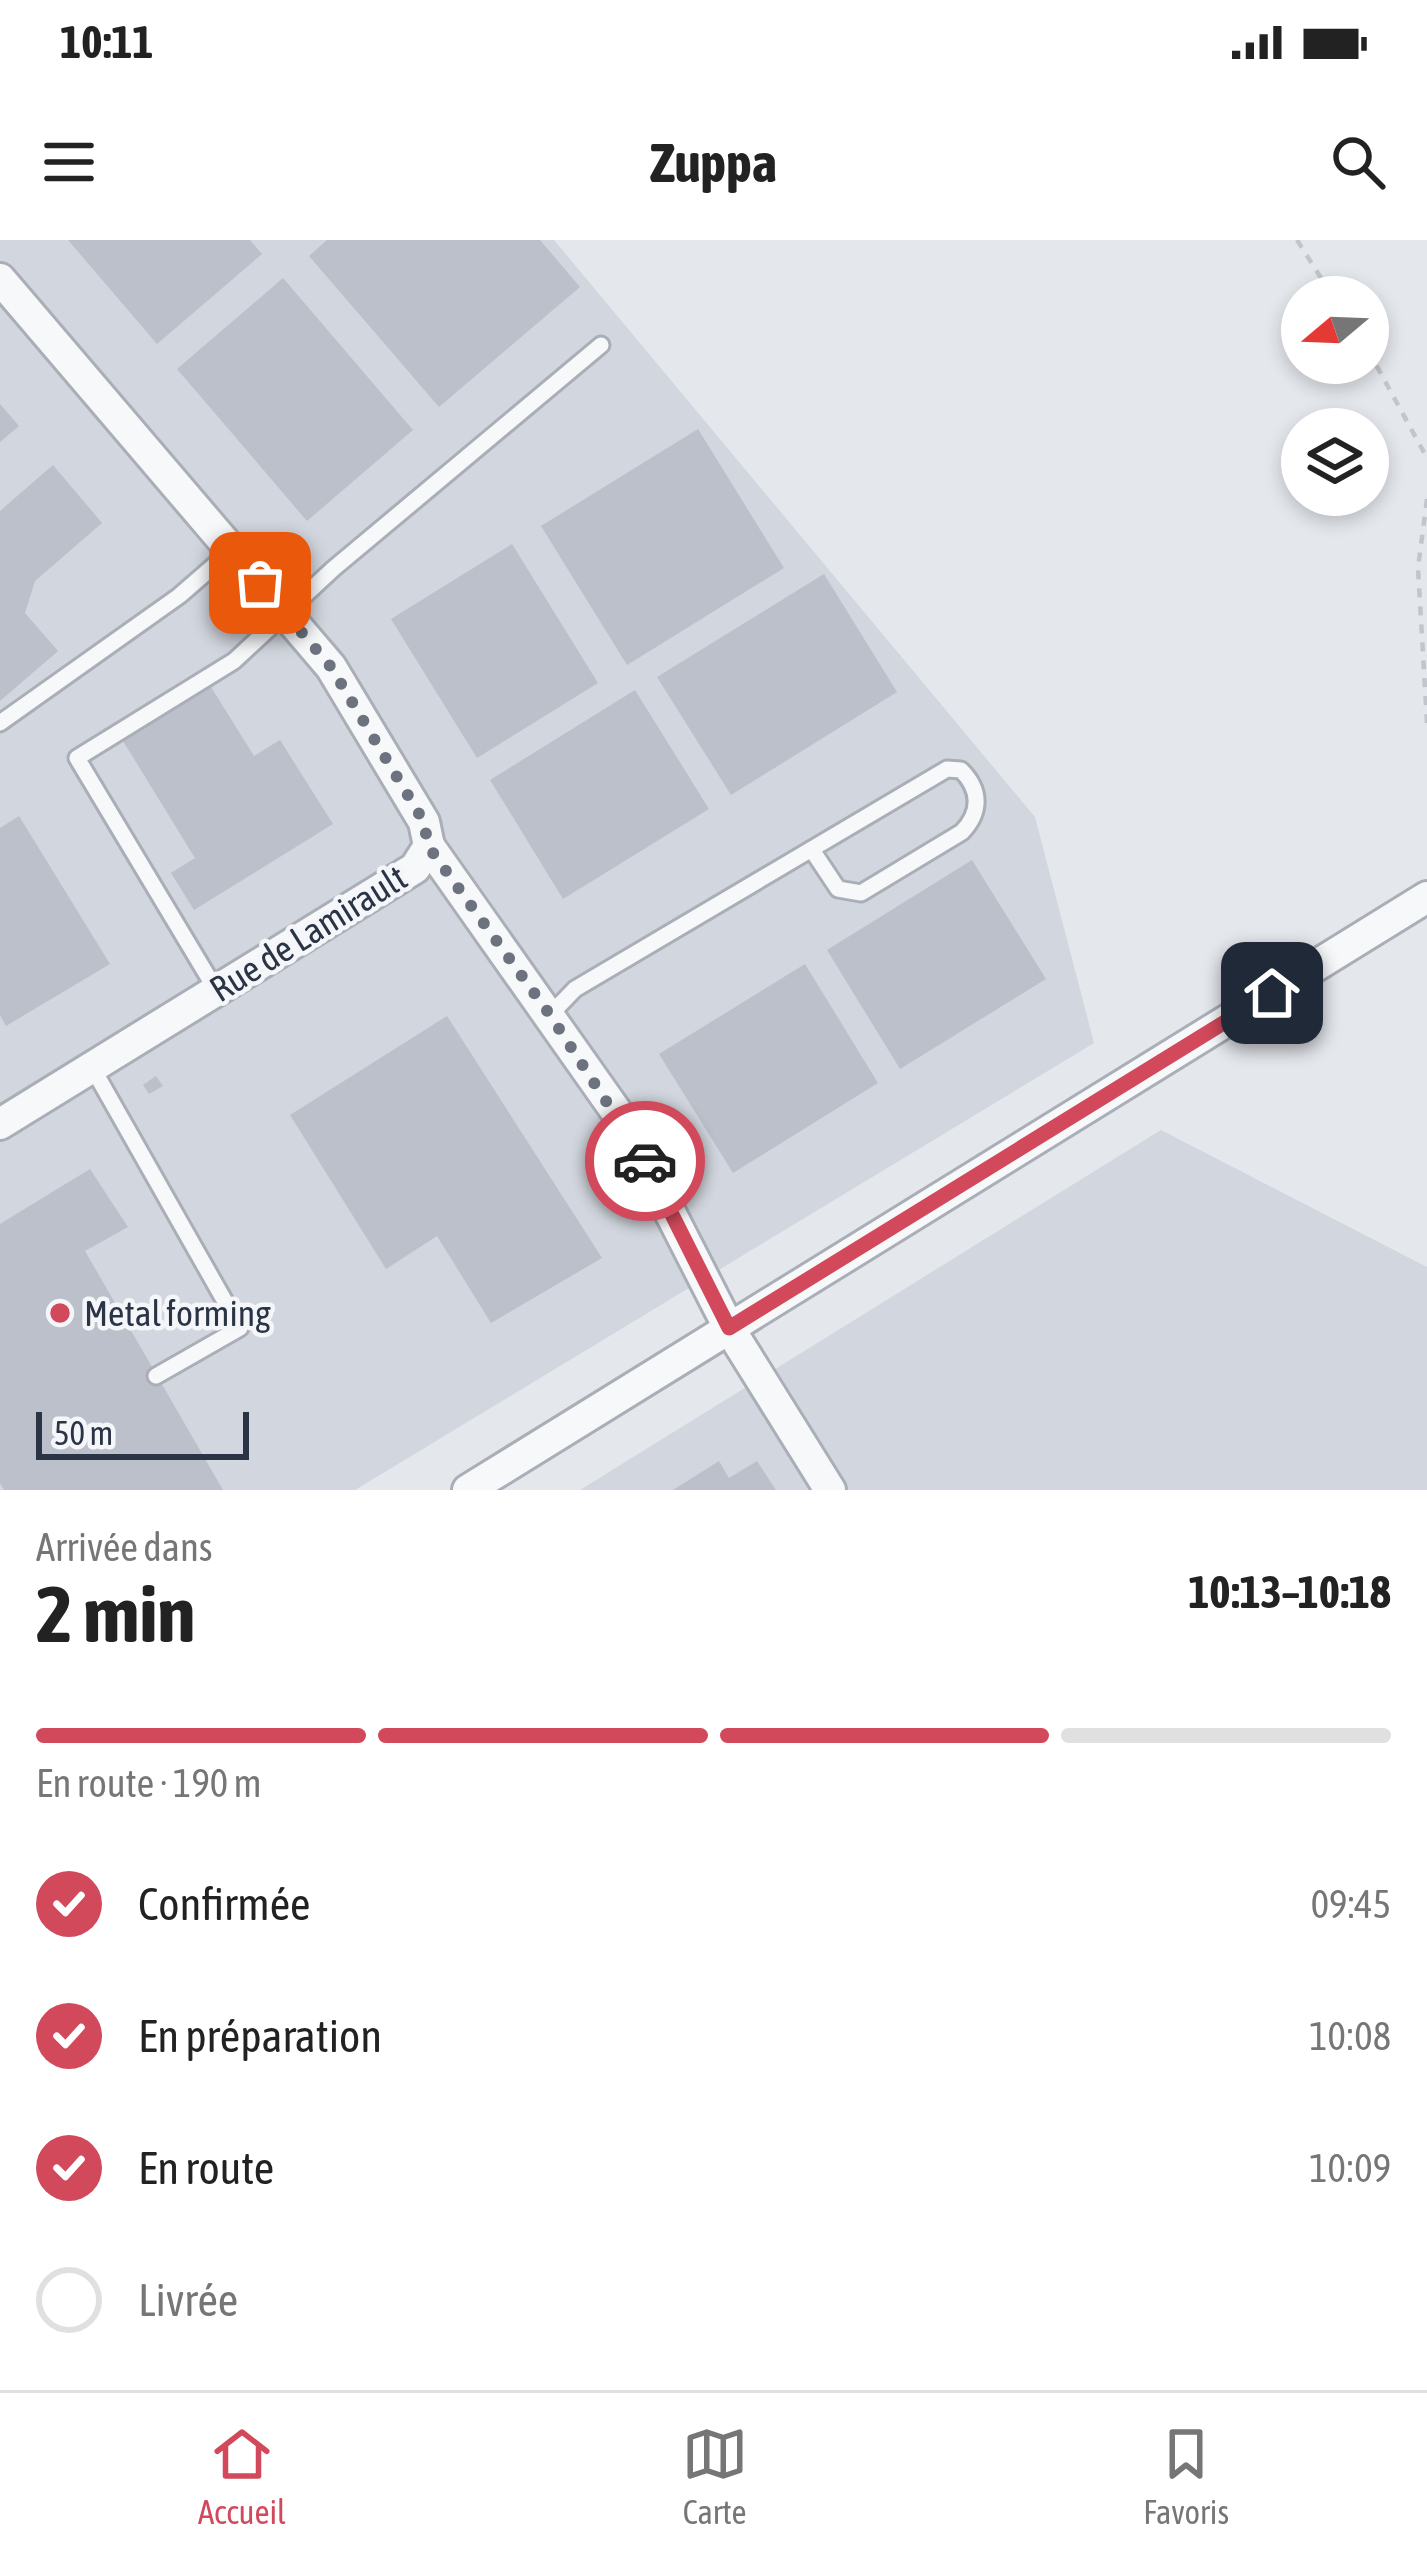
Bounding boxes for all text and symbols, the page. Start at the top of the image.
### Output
text: 10:11 [60,16,154,68]
icon: menu [36,129,102,195]
icon: search [1325,129,1391,195]
text: Zuppa [650,132,777,193]
north arrow [1281,276,1389,384]
map controls [1281,276,1389,516]
button: layers [1281,408,1389,516]
pin [209,532,311,634]
icon: bag [227,550,293,616]
street label: Rue de Lamirault [202,856,414,1010]
pin [1221,942,1323,1044]
icon: home [1239,960,1305,1026]
courier [585,1101,705,1221]
icon: car [612,1128,678,1194]
place label: Metal forming [84,1292,271,1334]
marker: Metal forming [47,1300,73,1326]
scale bar [36,1406,249,1459]
text: 50 m [54,1414,113,1452]
text: Arrivée dans [36,1525,213,1569]
text: 10:13–10:18 [1188,1566,1391,1618]
text: 2 min [36,1569,195,1659]
text: En route · 190 m [36,1761,262,1805]
icon: check [36,1871,102,1937]
text: Confirmée [138,1878,310,1930]
text: 09:45 [1311,1882,1391,1926]
icon: check [36,2003,102,2069]
text: En préparation [138,2010,382,2062]
text: 10:08 [1309,2014,1391,2058]
icon: check [36,2135,102,2201]
text: En route [138,2142,274,2194]
text: 10:09 [1309,2146,1391,2190]
text: Livrée [138,2274,238,2326]
tab: Accueil [198,2421,286,2531]
tab: Carte [682,2421,748,2531]
tab: Favoris [1143,2421,1229,2531]

